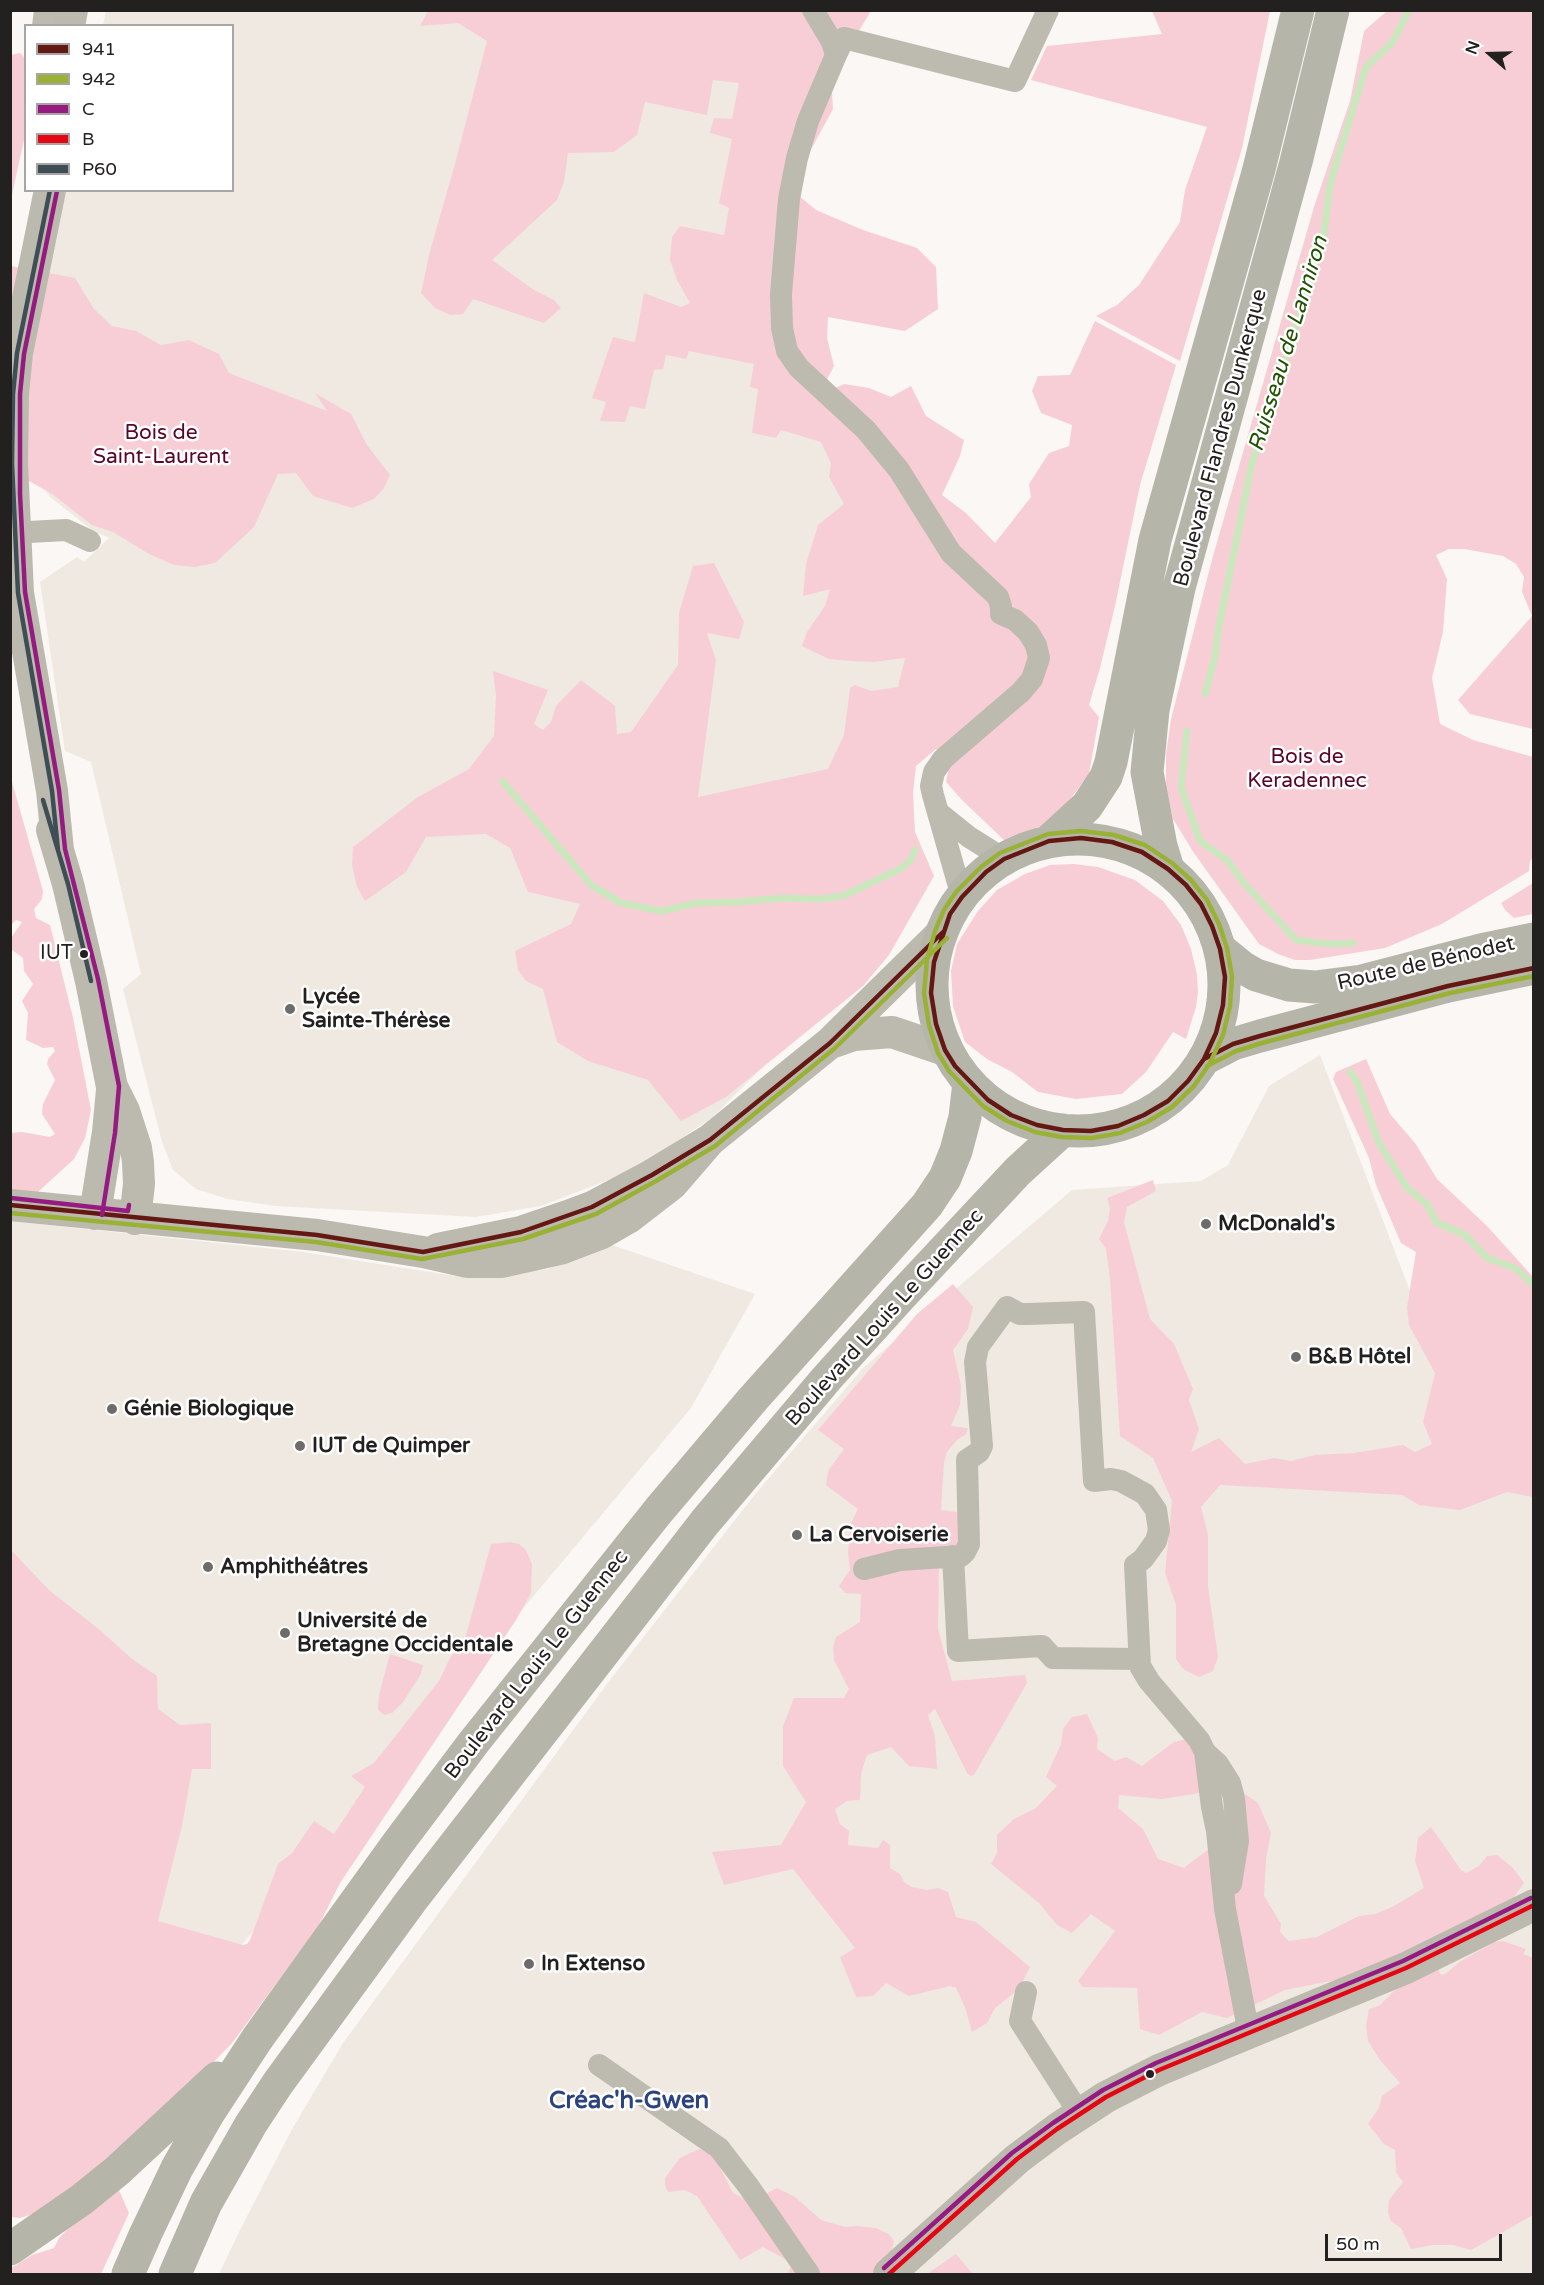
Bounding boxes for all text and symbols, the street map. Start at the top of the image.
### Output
legend [24,24,234,192]
north arrow [1460,24,1520,84]
text: 941 [82,38,116,60]
text: N [1461,38,1485,57]
text: 942 [82,68,116,90]
text: C [82,98,95,120]
text: B [82,128,94,150]
text: P60 [82,158,117,180]
water label: Ruisseau de Lanniron [1244,233,1334,455]
street label: Boulevard Flandres Dunkerque [1169,286,1273,590]
park label: Bois de Saint-Laurent [93,420,229,470]
park label: Bois de Keradennec [1247,744,1367,794]
street label: Route de Bénodet [1335,931,1517,997]
place label: IUT [40,942,73,966]
marker: IUT [78,948,90,960]
place label: Lycée Sainte-Thérèse [302,984,450,1034]
marker: Lycée Sainte-Thérèse [283,1002,297,1016]
street label: Boulevard Louis Le Guennec [781,1204,989,1432]
place label: McDonald's [1218,1211,1335,1237]
marker: McDonald's [1199,1217,1213,1231]
place label: B&B Hôtel [1308,1344,1411,1370]
marker: B&B Hôtel [1289,1350,1303,1364]
place label: Génie Biologique [124,1396,294,1422]
marker: Génie Biologique [105,1402,119,1416]
place label: IUT de Quimper [312,1433,470,1459]
marker: IUT de Quimper [293,1439,307,1453]
place label: La Cervoiserie [809,1522,949,1548]
marker: La Cervoiserie [790,1528,804,1542]
street label: Boulevard Louis Le Guennec [440,1546,634,1784]
place label: Amphithéâtres [220,1554,368,1580]
marker: Amphithéâtres [201,1560,215,1574]
place label: Université de Bretagne Occidentale [297,1608,513,1658]
marker: Université de Bretagne Occidentale [278,1626,292,1640]
place label: In Extenso [541,1951,645,1977]
marker: In Extenso [522,1957,536,1971]
unlabelled marker [1144,2068,1156,2080]
district label: Créac'h-Gwen [549,2088,709,2116]
scale bar [1328,2222,1505,2260]
text: 50 m [1336,2233,1380,2255]

